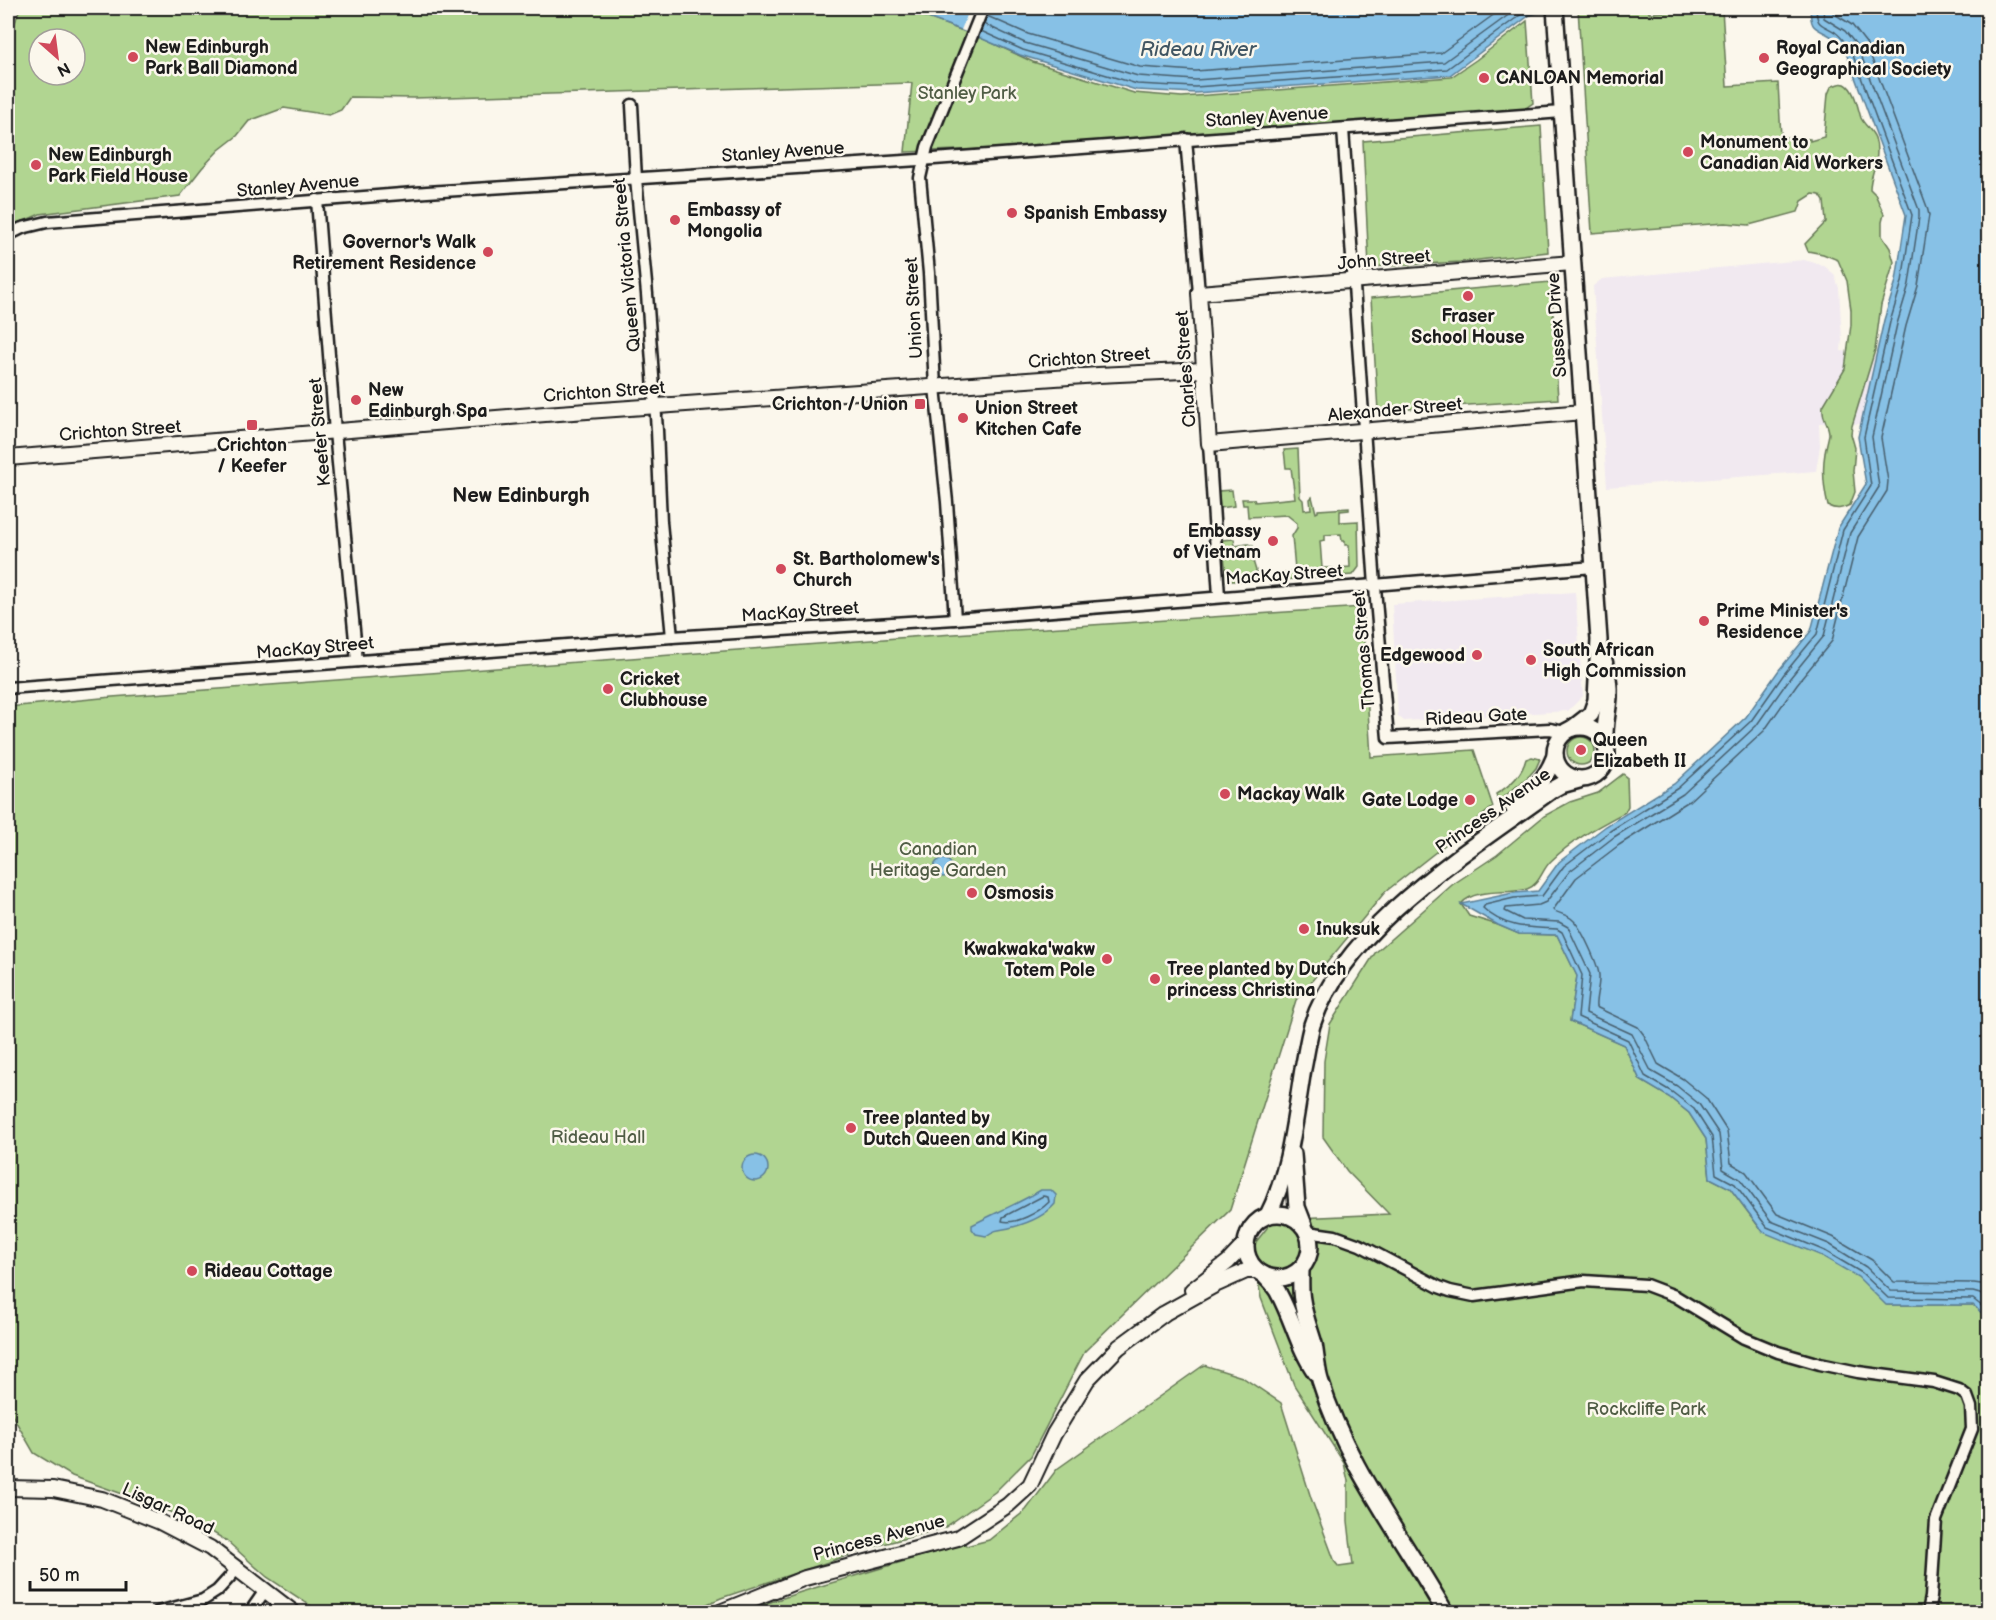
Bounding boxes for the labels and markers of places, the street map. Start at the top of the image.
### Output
place label: New Edinburgh Park Ball Diamond [145,37,298,79]
place label: Royal Canadian Geographical Society [1776,38,1952,80]
marker: New Edinburgh Park Ball Diamond [126,50,140,64]
marker: Royal Canadian Geographical Society [1757,51,1771,65]
place label: CANLOAN Memorial [1496,68,1664,89]
marker: CANLOAN Memorial [1477,71,1491,85]
place label: Monument to Canadian Aid Workers [1700,132,1883,174]
place label: New Edinburgh Park Field House [48,145,188,187]
marker: Monument to Canadian Aid Workers [1681,145,1695,159]
marker: New Edinburgh Park Field House [29,158,43,172]
place label: Embassy of Mongolia [687,200,782,242]
place label: Spanish Embassy [1024,203,1168,224]
marker: Spanish Embassy [1005,206,1019,220]
marker: Embassy of Mongolia [668,213,682,227]
place label: Governor's Walk Retirement Residence [292,232,477,274]
marker: Governor's Walk Retirement Residence [481,245,495,259]
marker: Fraser School House [1461,289,1475,303]
place label: Fraser School House [1411,306,1525,348]
place label: New Edinburgh Spa [368,380,488,422]
marker: New Edinburgh Spa [349,393,363,407]
place label: Crichton / Union [772,394,908,415]
marker: Crichton / Union [913,397,927,411]
place label: Union Street Kitchen Cafe [975,398,1082,440]
marker: Union Street Kitchen Cafe [956,411,970,425]
marker: Crichton / Keefer [245,418,259,432]
place label: Crichton / Keefer [217,435,288,477]
place label: Embassy of Vietnam [1173,521,1262,563]
marker: Embassy of Vietnam [1266,534,1280,548]
place label: St. Bartholomew's Church [793,549,940,591]
marker: St. Bartholomew's Church [774,562,788,576]
place label: Prime Minister's Residence [1716,601,1848,643]
marker: Prime Minister's Residence [1697,614,1711,628]
place label: South African High Commission [1543,640,1686,682]
place label: Edgewood [1380,645,1465,666]
marker: Edgewood [1470,648,1484,662]
marker: South African High Commission [1524,653,1538,667]
place label: Cricket Clubhouse [620,669,707,711]
marker: Cricket Clubhouse [601,682,615,696]
place label: Queen Elizabeth II [1593,730,1686,772]
marker: Queen Elizabeth II [1574,743,1588,757]
place label: Mackay Walk [1237,784,1345,805]
marker: Mackay Walk [1218,787,1232,801]
place label: Gate Lodge [1362,790,1458,811]
marker: Gate Lodge [1463,793,1477,807]
place label: Osmosis [984,883,1054,904]
marker: Osmosis [965,886,979,900]
place label: Inuksuk [1316,919,1381,940]
marker: Inuksuk [1297,922,1311,936]
place label: Kwakwaka'wakw Totem Pole [963,939,1095,981]
marker: Kwakwaka'wakw Totem Pole [1100,952,1114,966]
place label: Tree planted by Dutch princess Christina [1167,959,1346,1001]
marker: Tree planted by Dutch princess Christina [1148,972,1162,986]
place label: Tree planted by Dutch Queen and King [863,1108,1048,1150]
marker: Tree planted by Dutch Queen and King [844,1121,858,1135]
place label: Rideau Cottage [204,1261,333,1282]
marker: Rideau Cottage [185,1264,199,1278]

